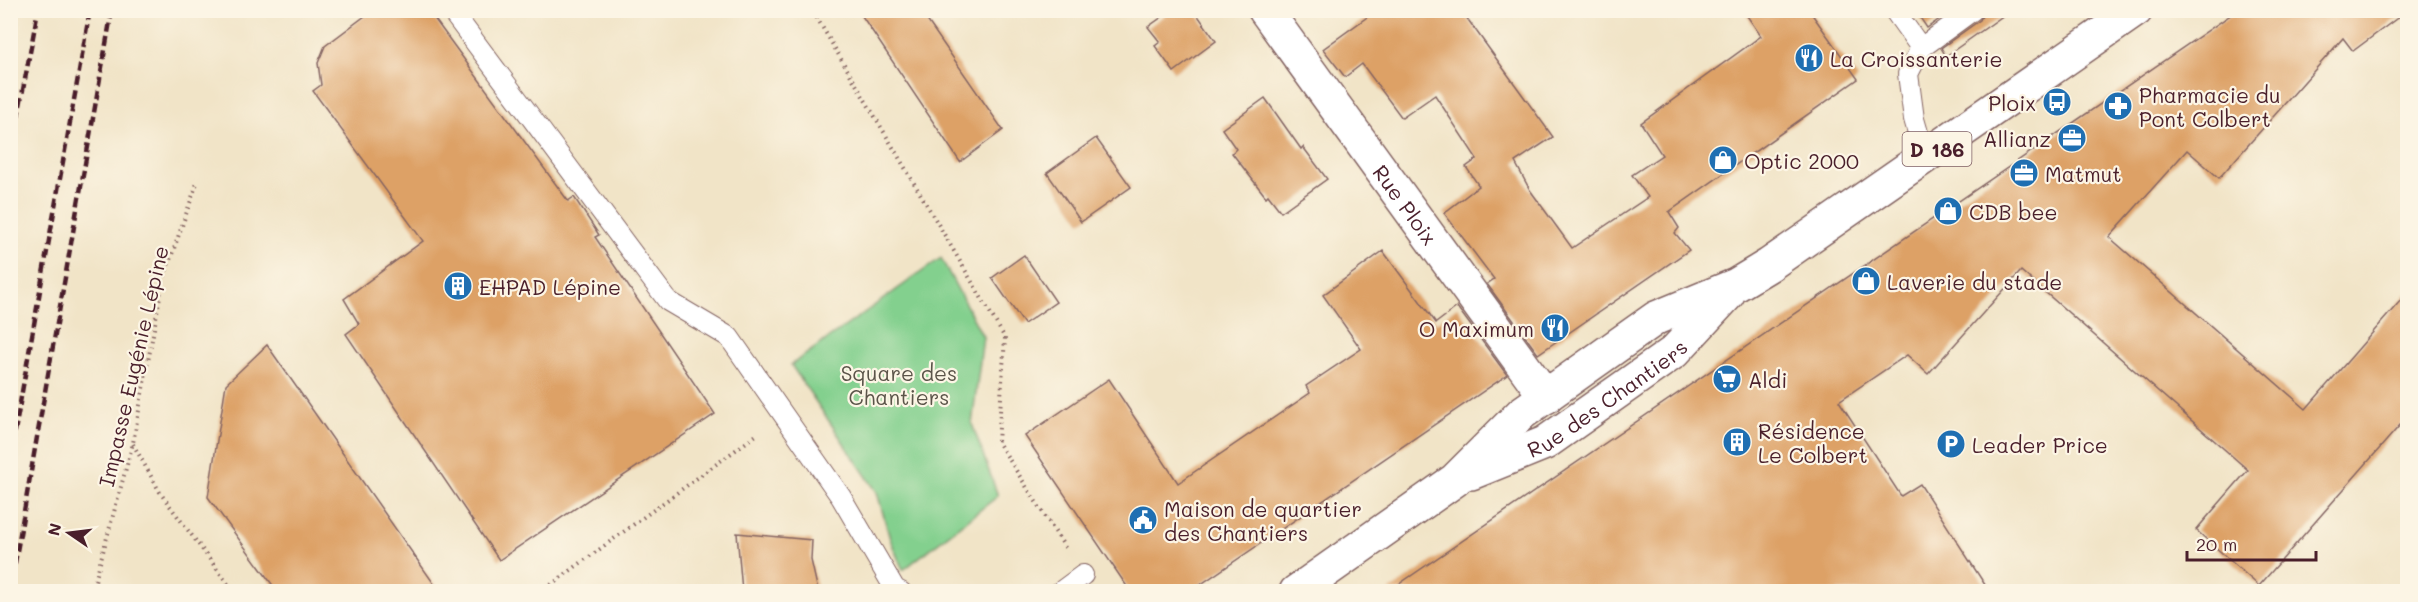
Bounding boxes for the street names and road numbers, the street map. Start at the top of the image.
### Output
road number: D 186 [1902,132,1972,166]
street label: Rue Ploix [1368,159,1444,250]
street label: Impasse Eugénie Lépine [92,243,174,489]
street label: Rue des Chantiers [1523,333,1693,462]

